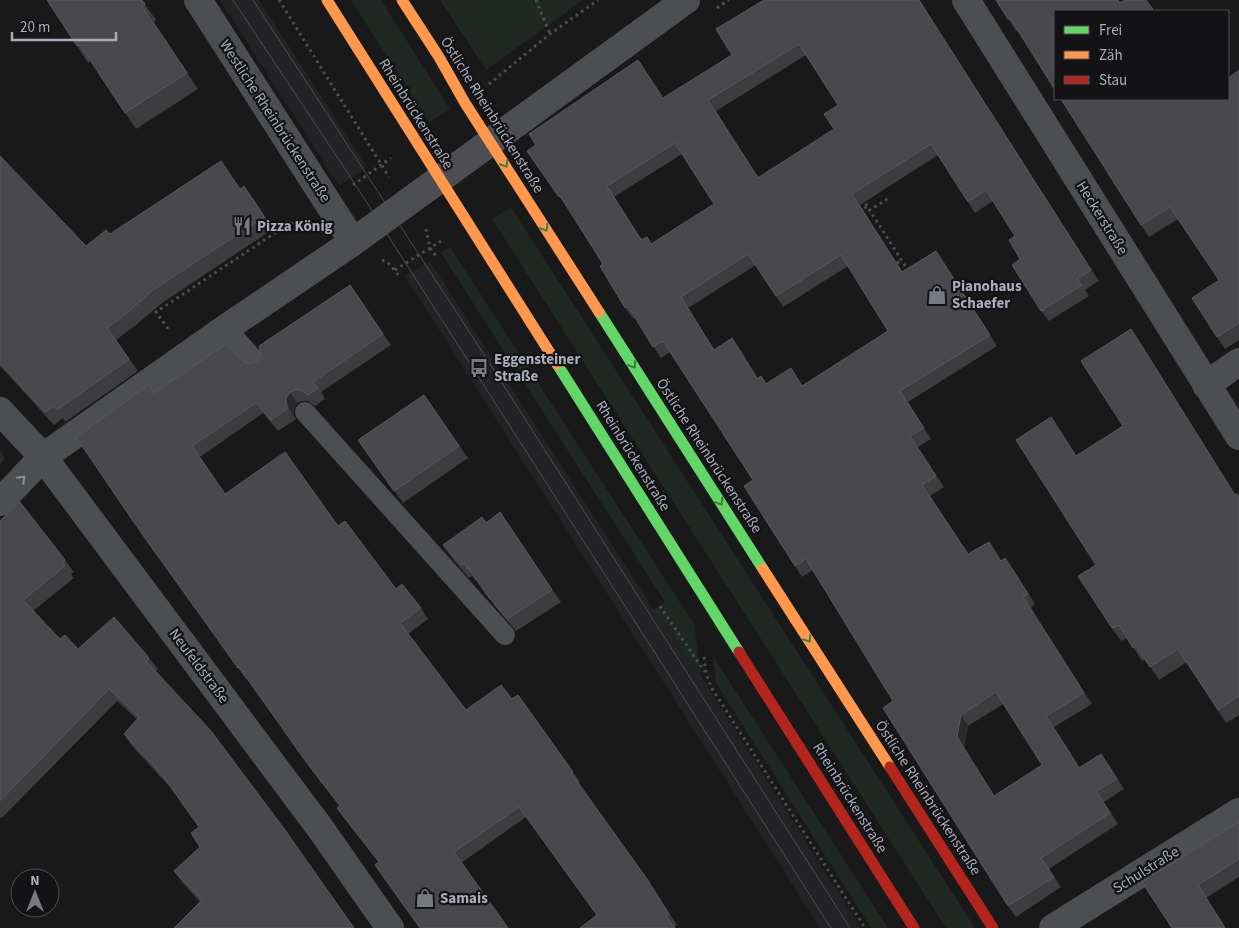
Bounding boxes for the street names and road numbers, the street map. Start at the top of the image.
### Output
street label: Östliche Rheinbrückenstraße [435,33,549,197]
street label: Westliche Rheinbrückenstraße [214,36,336,206]
street label: Rheinbrückenstraße [373,55,459,173]
street label: Heckerstraße [1071,177,1133,259]
street label: Östliche Rheinbrückenstraße [651,374,767,538]
street label: Rheinbrückenstraße [590,397,676,515]
street label: Neufeldstraße [164,624,234,708]
street label: Östliche Rheinbrückenstraße [870,716,986,880]
street label: Rheinbrückenstraße [807,739,893,857]
street label: Schulstraße [1109,841,1183,899]

